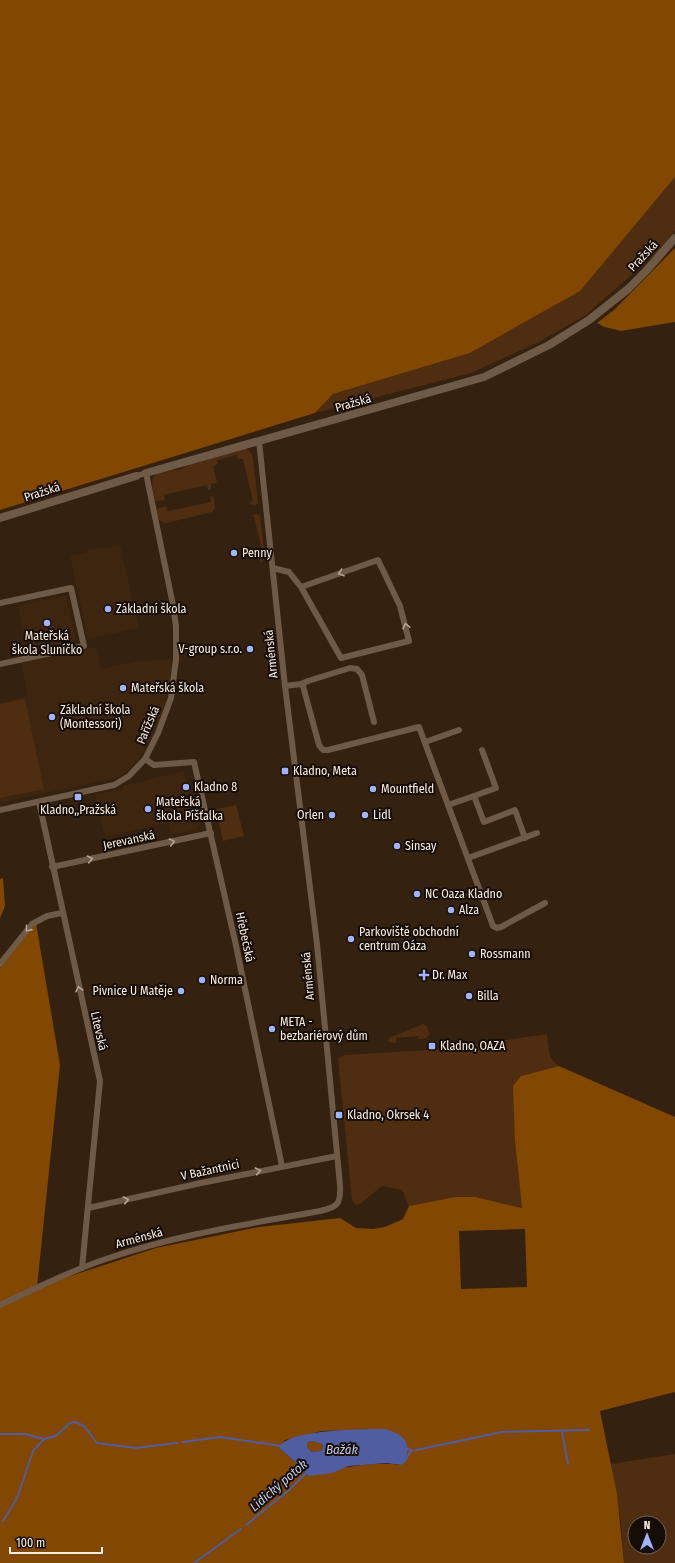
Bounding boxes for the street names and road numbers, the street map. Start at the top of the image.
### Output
street label: Pražská [625,238,661,274]
street label: Pražská [333,391,373,415]
street label: Pražská [22,480,62,504]
street label: Arménská [261,629,280,679]
street label: Pařížská [134,704,162,746]
street label: Jerevanská [102,828,156,852]
street label: Hřebečská [233,911,257,963]
street label: Arménská [299,951,317,1001]
street label: Litevská [88,1010,110,1052]
street label: V Bažantnici [179,1157,241,1183]
street label: Arménská [114,1225,164,1251]

